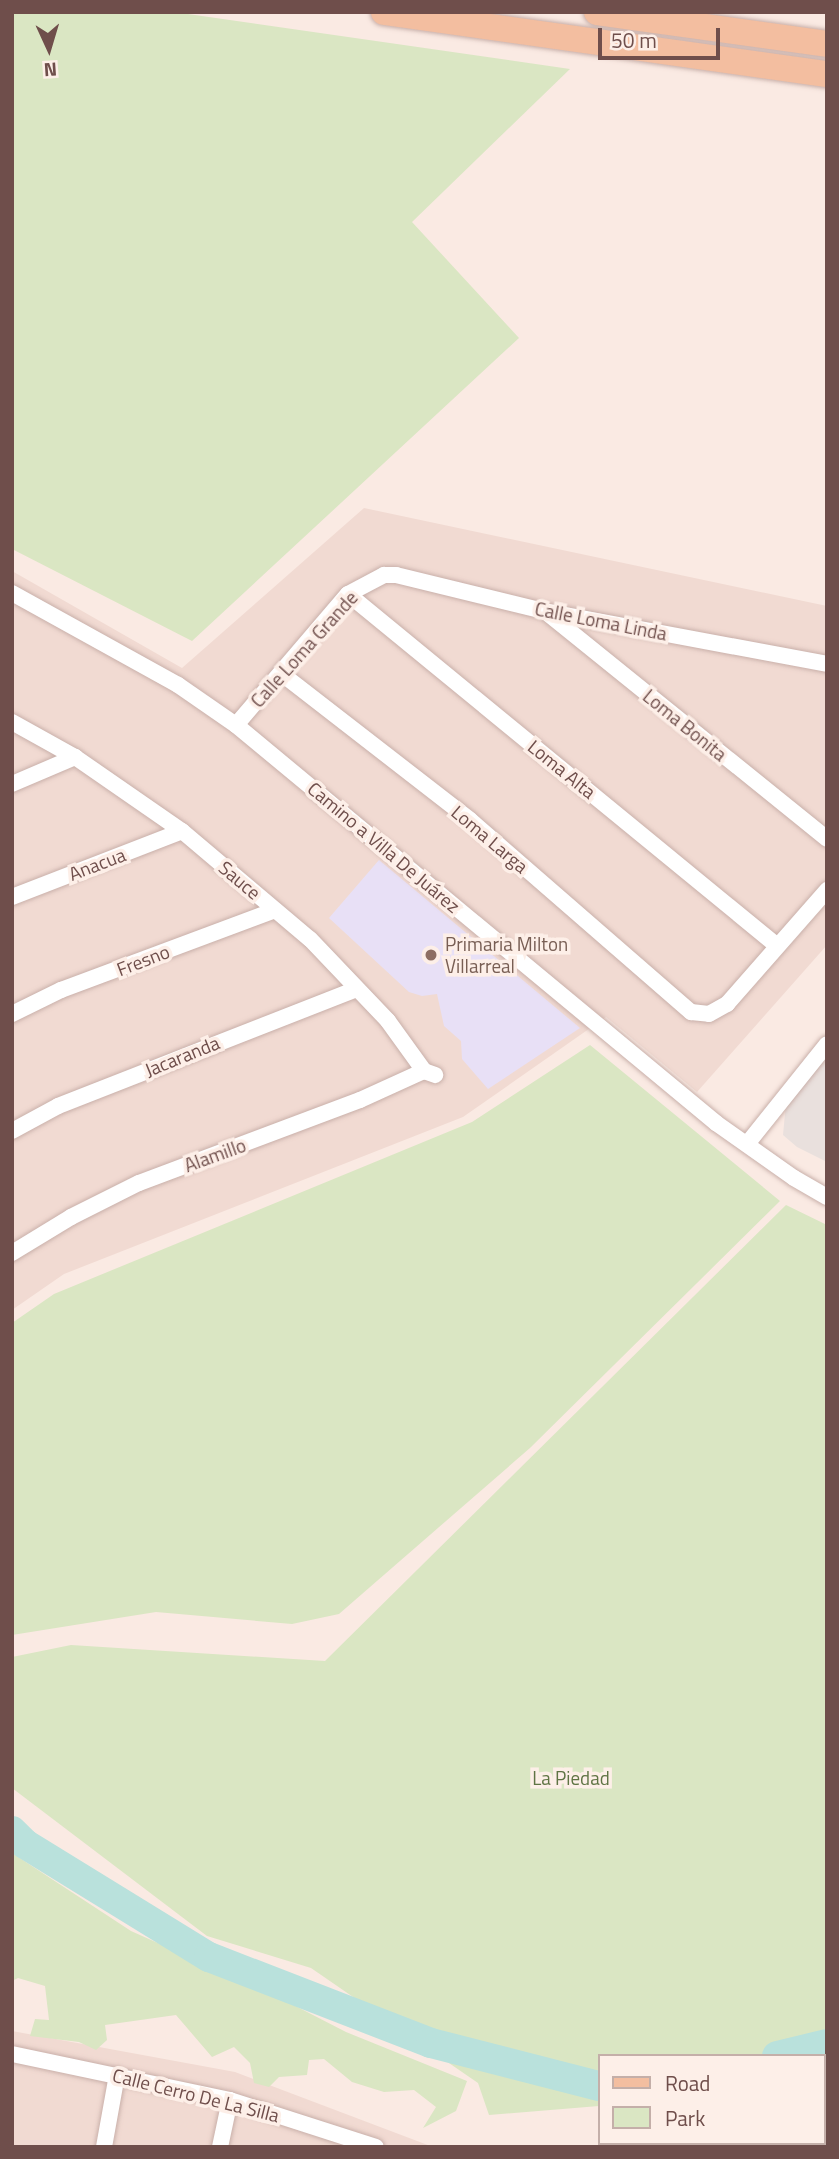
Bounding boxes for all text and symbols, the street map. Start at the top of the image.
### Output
north arrow [14,14,84,84]
scale bar [601,14,724,58]
text: 50 m [611,24,657,56]
text: N [43,56,58,85]
street label: Calle Loma Grande [246,586,362,712]
street label: Calle Loma Linda [533,597,669,645]
street label: Loma Bonita [639,684,731,766]
street label: Loma Alta [524,735,600,803]
street label: Camino a Villa De Juárez [303,777,465,917]
street label: Loma Larga [447,800,533,878]
street label: Anacua [65,843,129,885]
street label: Sauce [214,856,266,904]
place label: Primaria Milton Villarreal [445,933,568,977]
street label: Fresno [113,940,173,980]
marker: Primaria Milton Villarreal [423,947,439,963]
street label: Jacaranda [141,1031,223,1081]
street label: Alamillo [181,1133,249,1177]
park label: La Piedad [532,1767,610,1789]
legend [598,2054,825,2145]
street label: Calle Cerro De La Silla [110,2063,282,2127]
text: Road [665,2067,710,2099]
text: Park [665,2102,705,2134]

